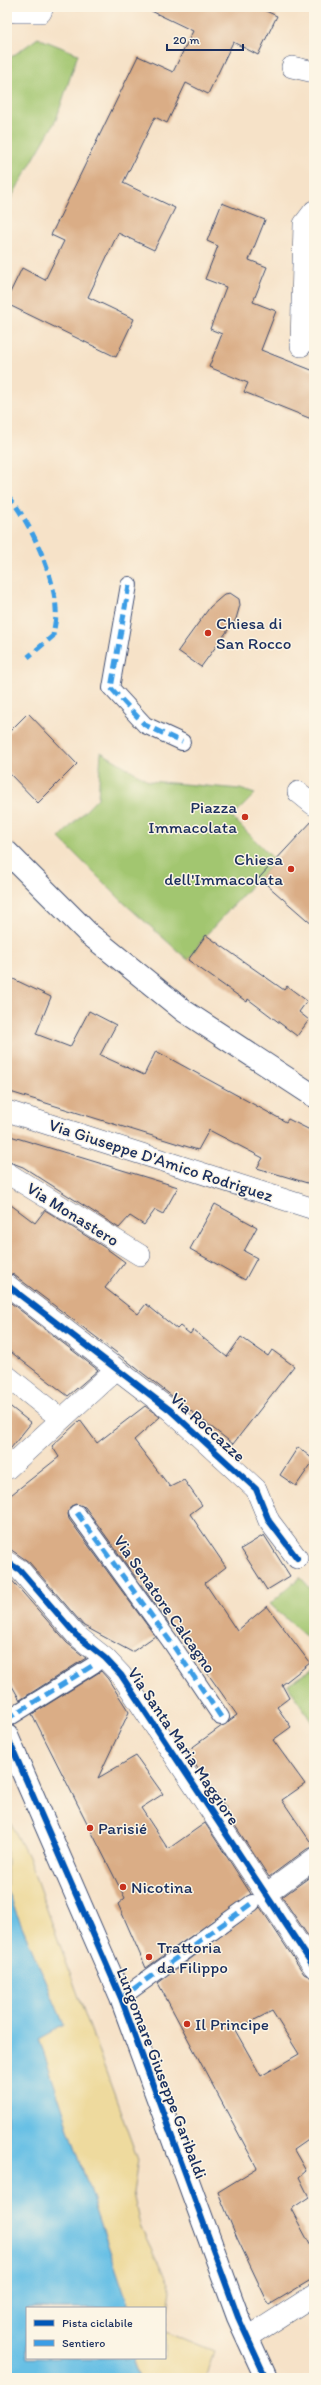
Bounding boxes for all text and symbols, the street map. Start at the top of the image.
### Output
scale bar [167,26,243,52]
text: 20 m [173,33,200,47]
place label: Chiesa di San Rocco [216,613,291,653]
marker: Chiesa di San Rocco [203,628,213,638]
place label: Piazza Immacolata [148,797,237,837]
marker: Piazza Immacolata [240,812,250,822]
place label: Chiesa dell'Immacolata [164,849,283,889]
marker: Chiesa dell'Immacolata [286,864,296,874]
street label: Via Giuseppe D'Amico Rodriguez [46,1114,276,1206]
street label: Via Monastero [23,1178,123,1250]
street label: Via Roccazze [166,1388,250,1466]
street label: Via Senatore Calcagno [110,1531,220,1677]
street label: Via Santa Maria Maggiore [124,1663,244,1829]
place label: Parisié [98,1818,147,1838]
marker: Parisié [85,1823,95,1833]
place label: Nicotina [131,1877,193,1897]
marker: Nicotina [118,1882,128,1892]
place label: Trattoria da Filippo [157,1937,228,1977]
marker: Trattoria da Filippo [144,1952,154,1962]
street label: Lungomare Giuseppe Garibaldi [112,1965,212,2181]
place label: Il Principe [195,2014,269,2034]
marker: Il Principe [182,2019,192,2029]
legend [26,2307,166,2359]
text: Pista ciclabile [62,2316,133,2330]
text: Sentiero [62,2336,106,2350]

